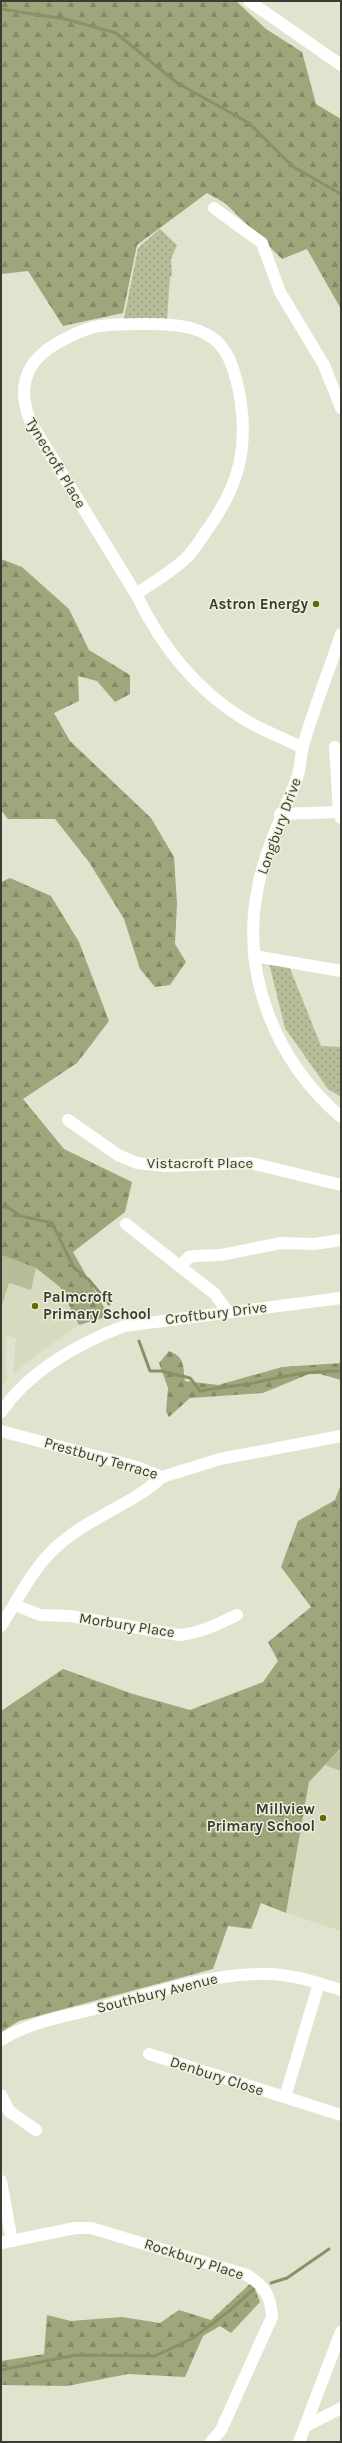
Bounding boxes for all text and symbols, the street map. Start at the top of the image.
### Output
street label: Tynecroft Place [22,415,90,511]
place label: Astron Energy [209,595,308,613]
marker: Astron Energy [311,599,321,609]
street label: Longbury Drive [253,775,305,877]
street label: Vistacroft Place [147,1154,253,1172]
place label: Palmcroft Primary School [43,1288,151,1323]
street label: Croftbury Drive [164,1298,268,1328]
marker: Palmcroft Primary School [30,1301,40,1311]
street label: Prestbury Terrace [42,1433,160,1483]
street label: Morbury Place [78,1609,176,1641]
place label: Millview Primary School [207,1800,316,1835]
marker: Millview Primary School [318,1813,328,1823]
street label: Southbury Avenue [94,1969,220,2017]
street label: Denbury Close [168,2052,266,2100]
street label: Rockbury Place [142,2234,246,2284]

